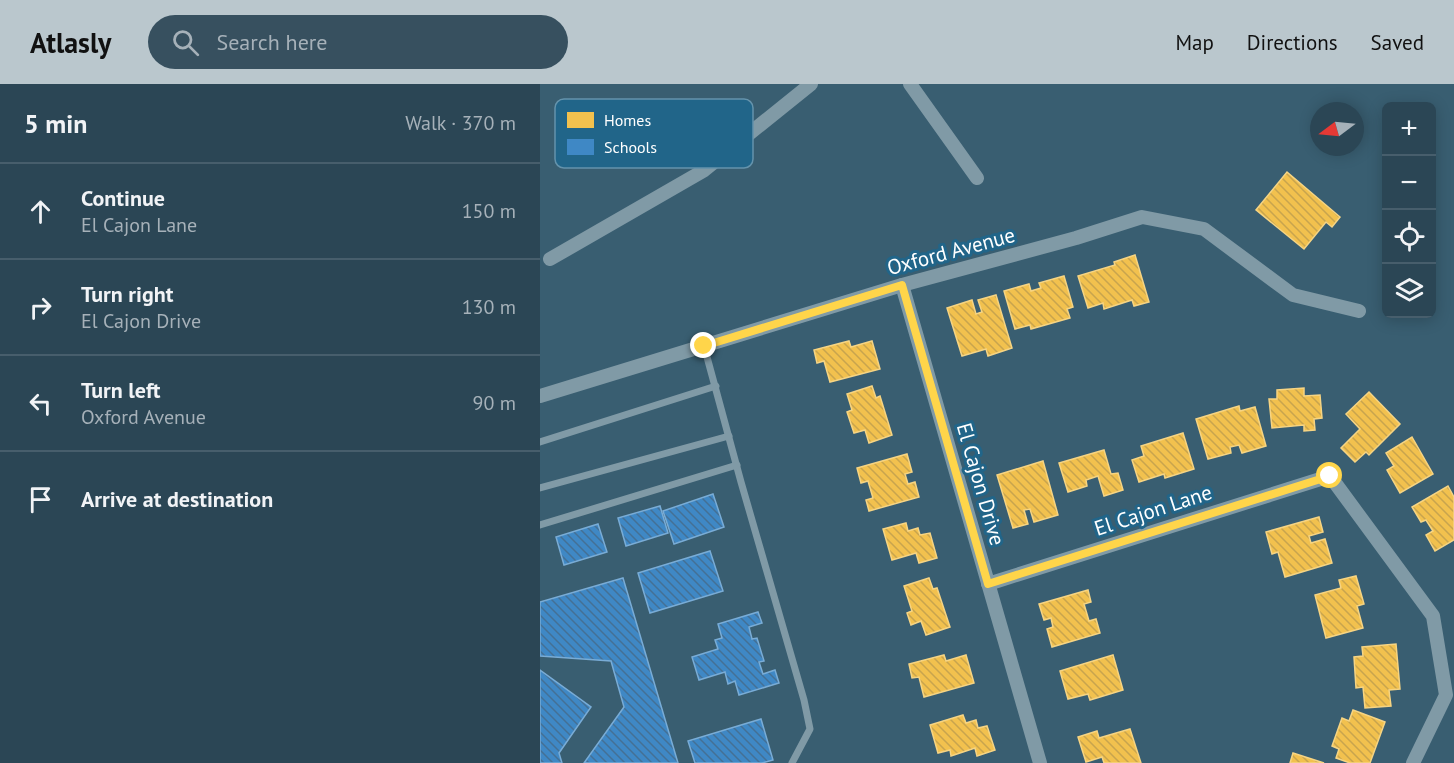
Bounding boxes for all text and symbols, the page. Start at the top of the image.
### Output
search box [148,15,568,69]
text: Atlasly [30,24,112,61]
icon: search [169,26,202,59]
text: Search here [217,28,327,56]
text: Map [1175,29,1214,56]
text: Directions [1247,29,1338,56]
text: Saved [1371,29,1424,56]
legend [555,99,753,168]
north arrow [1310,102,1364,156]
map controls [1382,102,1436,318]
button: + [1382,102,1436,156]
text: 5 min [24,107,87,140]
text: Walk · 370 m [405,110,516,136]
text: Homes [604,110,651,130]
text: Schools [604,137,657,157]
button: − [1382,156,1436,210]
text: Continue [81,184,165,212]
icon: ahead [24,195,57,228]
text: 150 m [462,198,516,224]
button: locate [1382,210,1436,264]
text: El Cajon Lane [81,212,197,238]
street label: Oxford Avenue [884,221,1018,281]
button: layers [1382,264,1436,318]
text: Turn right [81,280,173,308]
icon: right [24,291,57,324]
text: 130 m [462,294,516,320]
text: El Cajon Drive [81,308,201,334]
route end [690,332,716,358]
text: Turn left [81,376,161,404]
icon: left [24,387,57,420]
text: 90 m [473,390,516,416]
text: Oxford Avenue [81,404,206,430]
street label: El Cajon Drive [951,420,1011,548]
route start [1316,462,1342,488]
street label: El Cajon Lane [1091,478,1215,542]
icon: arrive [24,483,57,516]
text: Arrive at destination [81,485,273,513]

